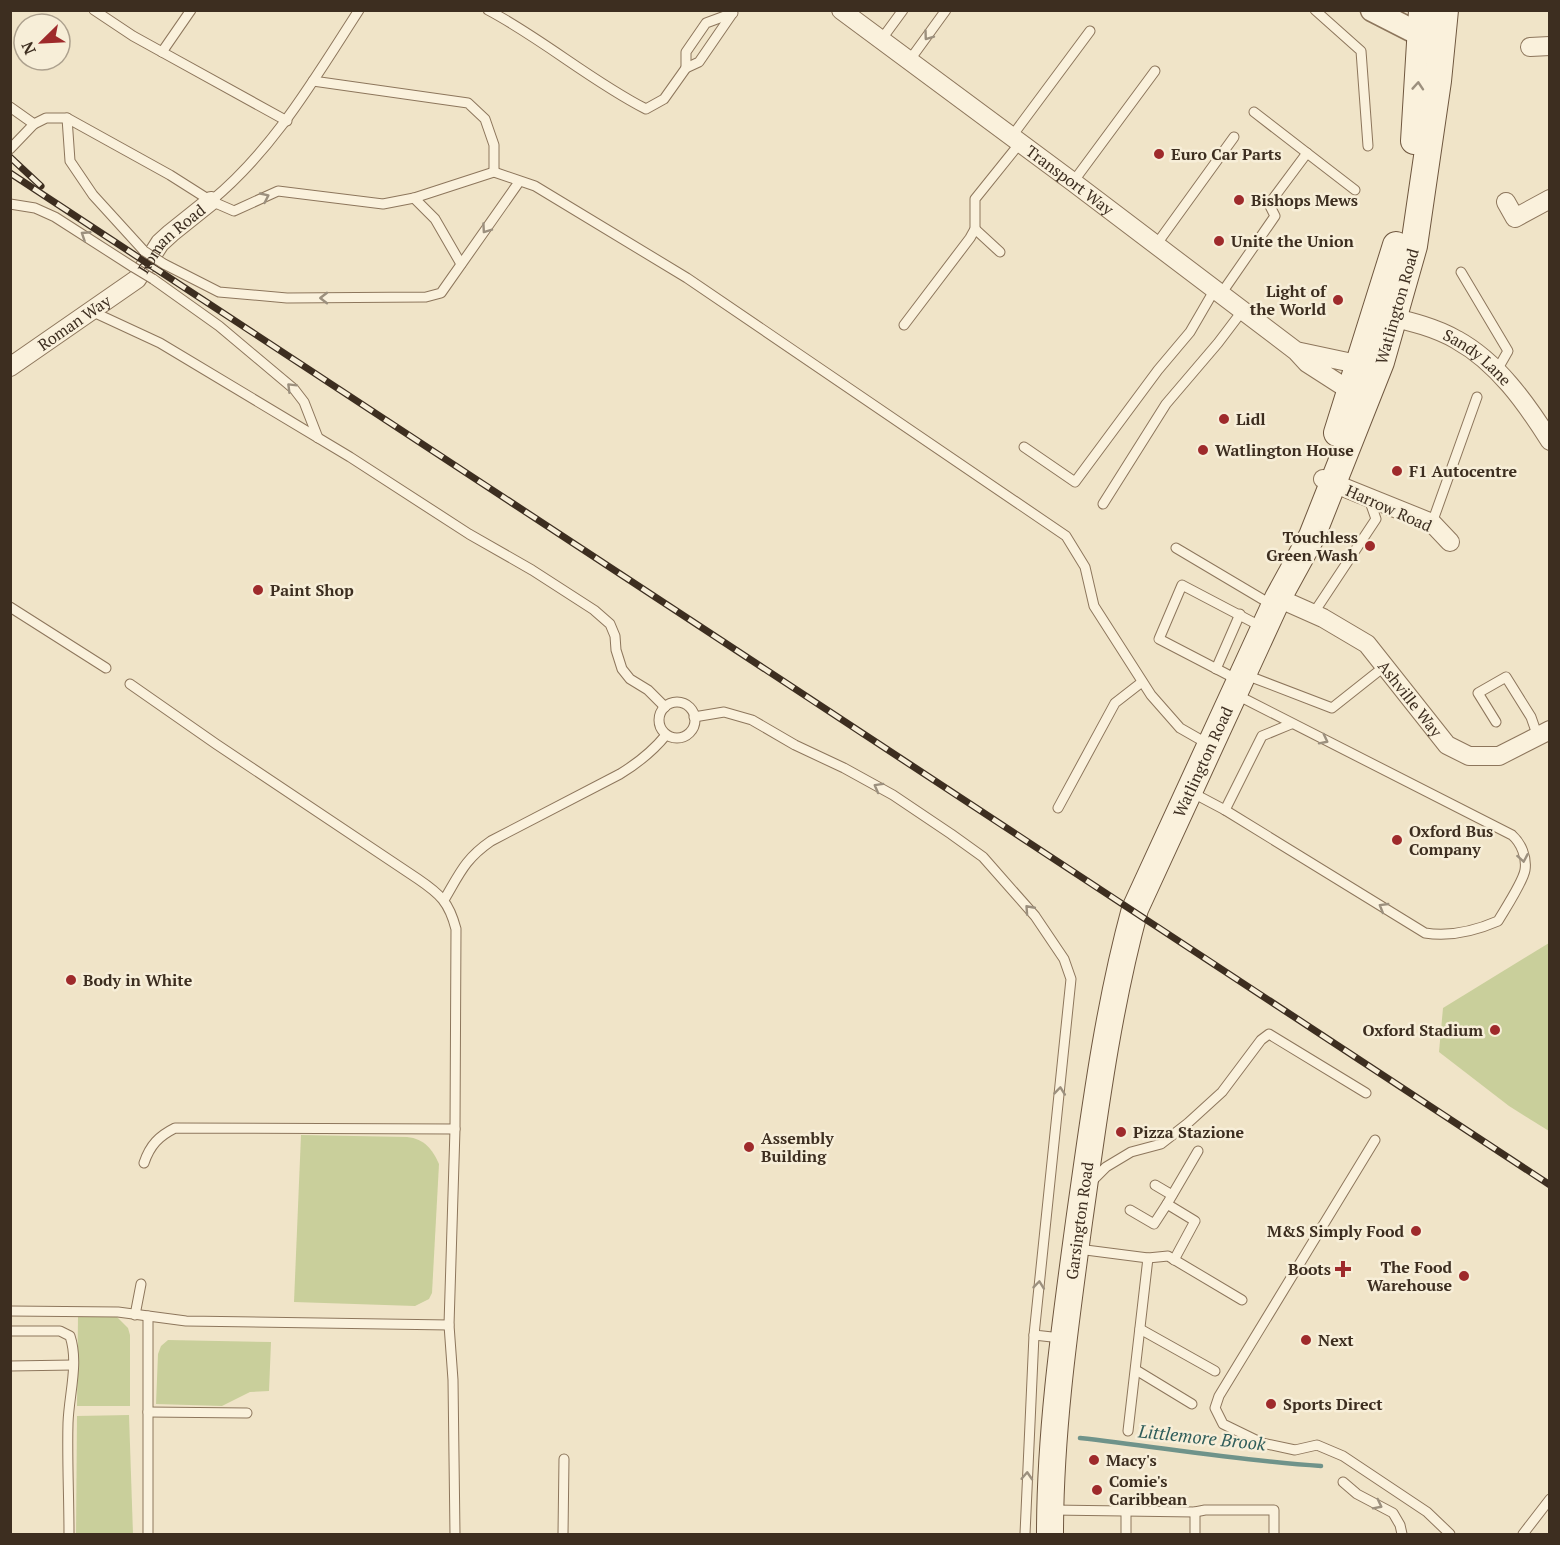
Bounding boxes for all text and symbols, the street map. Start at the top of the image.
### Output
north arrow [12,12,72,72]
one-way arrow [924,29,935,40]
text: N [16,38,41,58]
one-way arrow [1412,81,1425,90]
street label: Transport Way [1022,140,1119,220]
place label: Euro Car Parts [1171,143,1281,165]
marker: Euro Car Parts [1152,147,1166,161]
place label: Bishops Mews [1251,189,1358,211]
one-way arrow [258,192,269,204]
marker: Bishops Mews [1232,193,1246,207]
street label: Roman Road [132,199,210,278]
one-way arrow [482,223,493,234]
place label: Unite the Union [1231,230,1354,252]
one-way arrow [80,231,91,242]
marker: Unite the Union [1212,234,1226,248]
street label: Watlington Road [1370,246,1424,367]
place label: Light of the World [1250,280,1328,320]
street label: Roman Way [33,289,116,356]
one-way arrow [320,292,329,304]
marker: Light of the World [1331,293,1345,307]
street label: Sandy Lane [1440,324,1517,390]
one-way arrow [288,383,298,394]
place label: Lidl [1236,408,1266,430]
marker: Lidl [1217,412,1231,426]
place label: Watlington House [1215,439,1354,461]
marker: Watlington House [1196,443,1210,457]
place label: F1 Autocentre [1409,460,1518,482]
marker: F1 Autocentre [1390,464,1404,478]
street label: Harrow Road [1343,479,1436,537]
place label: Touchless Green Wash [1266,526,1359,566]
marker: Touchless Green Wash [1363,539,1377,553]
place label: Paint Shop [270,579,354,601]
marker: Paint Shop [251,583,265,597]
street label: Ashville Way [1373,656,1448,742]
street label: Watlington Road [1168,703,1238,820]
one-way arrow [1318,733,1329,745]
one-way arrow [874,783,885,794]
place label: Oxford Bus Company [1409,820,1493,860]
marker: Oxford Bus Company [1390,833,1404,847]
one-way arrow [1516,852,1529,862]
one-way arrow [1379,903,1389,915]
one-way arrow [1025,905,1036,916]
place label: Body in White [83,969,193,991]
marker: Body in White [64,973,78,987]
place label: Oxford Stadium [1362,1019,1483,1041]
marker: Oxford Stadium [1488,1023,1502,1037]
one-way arrow [1053,1086,1065,1095]
place label: Pizza Stazione [1133,1121,1245,1143]
marker: Pizza Stazione [1114,1125,1128,1139]
place label: Assembly Building [761,1127,834,1167]
marker: Assembly Building [742,1140,756,1154]
street label: Garsington Road [1060,1160,1098,1281]
place label: M&S Simply Food [1267,1220,1404,1242]
marker: M&S Simply Food [1409,1224,1423,1238]
place label: The Food Warehouse [1367,1256,1452,1296]
place label: Boots [1288,1258,1331,1280]
marker: Boots [1336,1262,1350,1276]
marker: The Food Warehouse [1457,1269,1471,1283]
one-way arrow [1032,1280,1045,1289]
place label: Next [1318,1329,1354,1351]
marker: Next [1299,1333,1313,1347]
place label: Sports Direct [1283,1393,1383,1415]
marker: Sports Direct [1264,1397,1278,1411]
water label: Littlemore Brook [1136,1418,1267,1456]
place label: Macy's [1106,1449,1157,1471]
marker: Macy's [1087,1453,1101,1467]
place label: Comie's Caribbean [1109,1470,1188,1510]
one-way arrow [1021,1472,1034,1481]
marker: Comie's Caribbean [1090,1483,1104,1497]
one-way arrow [1371,1498,1382,1509]

